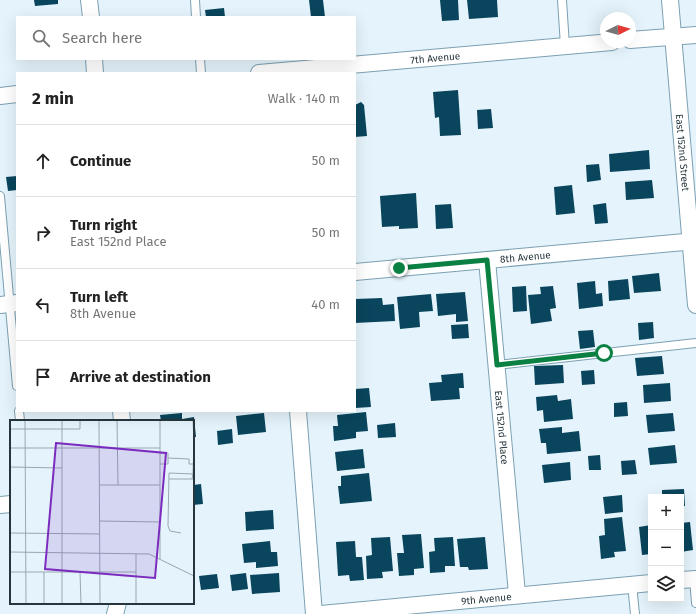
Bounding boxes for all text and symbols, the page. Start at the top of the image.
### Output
north arrow [600,12,636,48]
search box [16,16,356,60]
icon: search [30,27,52,49]
text: Search here [62,29,142,47]
street label: 7th Avenue [410,50,461,67]
text: 2 min [32,88,74,109]
text: Walk · 140 m [268,91,340,106]
street label: East 152nd Street [673,113,691,192]
icon: ahead [32,150,54,172]
text: Continue [70,152,131,170]
text: 50 m [312,153,340,168]
text: Turn right [70,216,137,234]
icon: right [32,222,54,244]
text: 50 m [312,225,340,240]
text: East 152nd Place [70,234,167,249]
street label: 8th Avenue [499,249,551,266]
route end [390,259,408,277]
text: Turn left [70,288,128,306]
icon: left [32,294,54,316]
text: 40 m [311,297,340,312]
text: 8th Avenue [70,306,136,321]
route start [595,344,613,362]
icon: arrive [32,366,54,388]
text: Arrive at destination [70,368,211,386]
street label: East 152nd Place [492,390,510,465]
inset map [10,420,194,604]
map controls [648,494,684,602]
button: + [648,494,684,530]
button: − [648,530,684,566]
button: layers [648,566,684,602]
street label: 9th Avenue [461,591,512,608]

